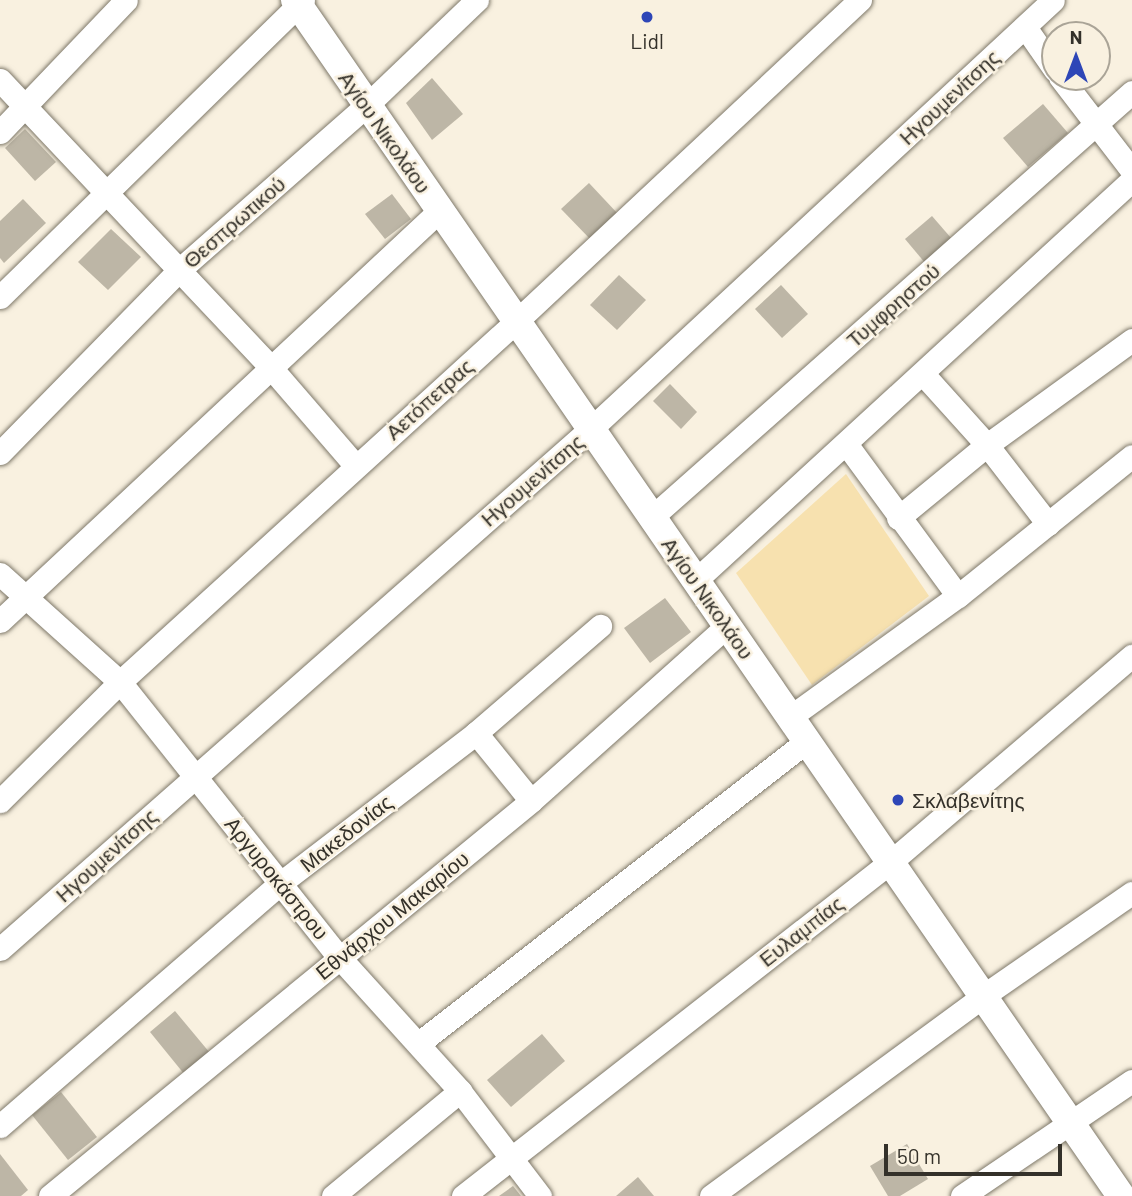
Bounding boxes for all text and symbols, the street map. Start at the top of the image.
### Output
marker: Lidl [639,9,655,25]
north arrow [1041,21,1111,91]
text: N [1070,25,1082,48]
place label: Lidl [630,28,664,54]
street label: Ηγουμενίτσης [894,44,1004,150]
street label: Αγίου Νικολάου [334,66,436,198]
street label: Θεσπρωτικού [178,171,290,273]
street label: Τυμφρηστού [841,258,945,352]
street label: Αετόπετρας [380,353,478,445]
street label: Ηγουμενίτσης [476,429,588,531]
street label: Αγίου Νικολάου [657,532,759,664]
place label: Σκλαβενίτης [912,787,1025,813]
street label: Μακεδονίας [295,789,397,877]
marker: Σκλαβενίτης [890,792,906,808]
street label: Ηγουμενίτσης [50,803,162,907]
street label: Αργυροκάστρου [220,812,334,944]
street label: Εθνάρχου Μακαρίου [310,845,474,985]
street label: Ευλαμπίας [754,890,848,972]
scale bar [887,1130,1066,1174]
text: 50 m [897,1143,941,1168]

